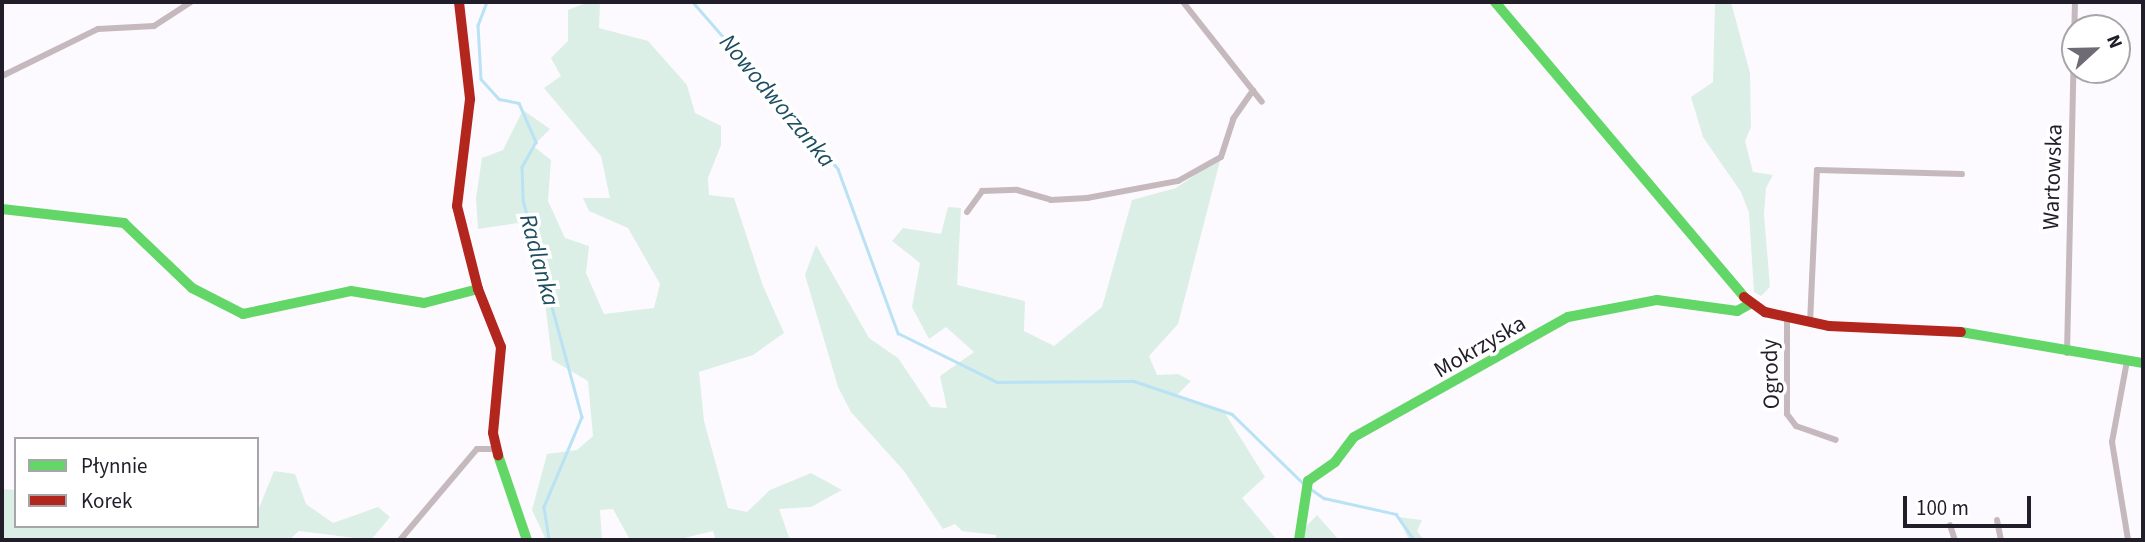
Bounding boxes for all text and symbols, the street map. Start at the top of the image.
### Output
north arrow [2061,14,2131,84]
water label: Nowodworzanka [713,28,841,174]
text: N [2099,31,2129,53]
street label: Wartowska [2037,124,2069,230]
water label: Radlanka [513,211,565,309]
street label: Mokrzyska [1429,310,1531,384]
street label: Ogrody [1756,338,1786,410]
legend [14,437,259,528]
text: Płynnie [81,451,148,481]
scale bar [1907,482,2035,526]
text: Korek [81,486,132,516]
text: 100 m [1916,493,1969,523]

